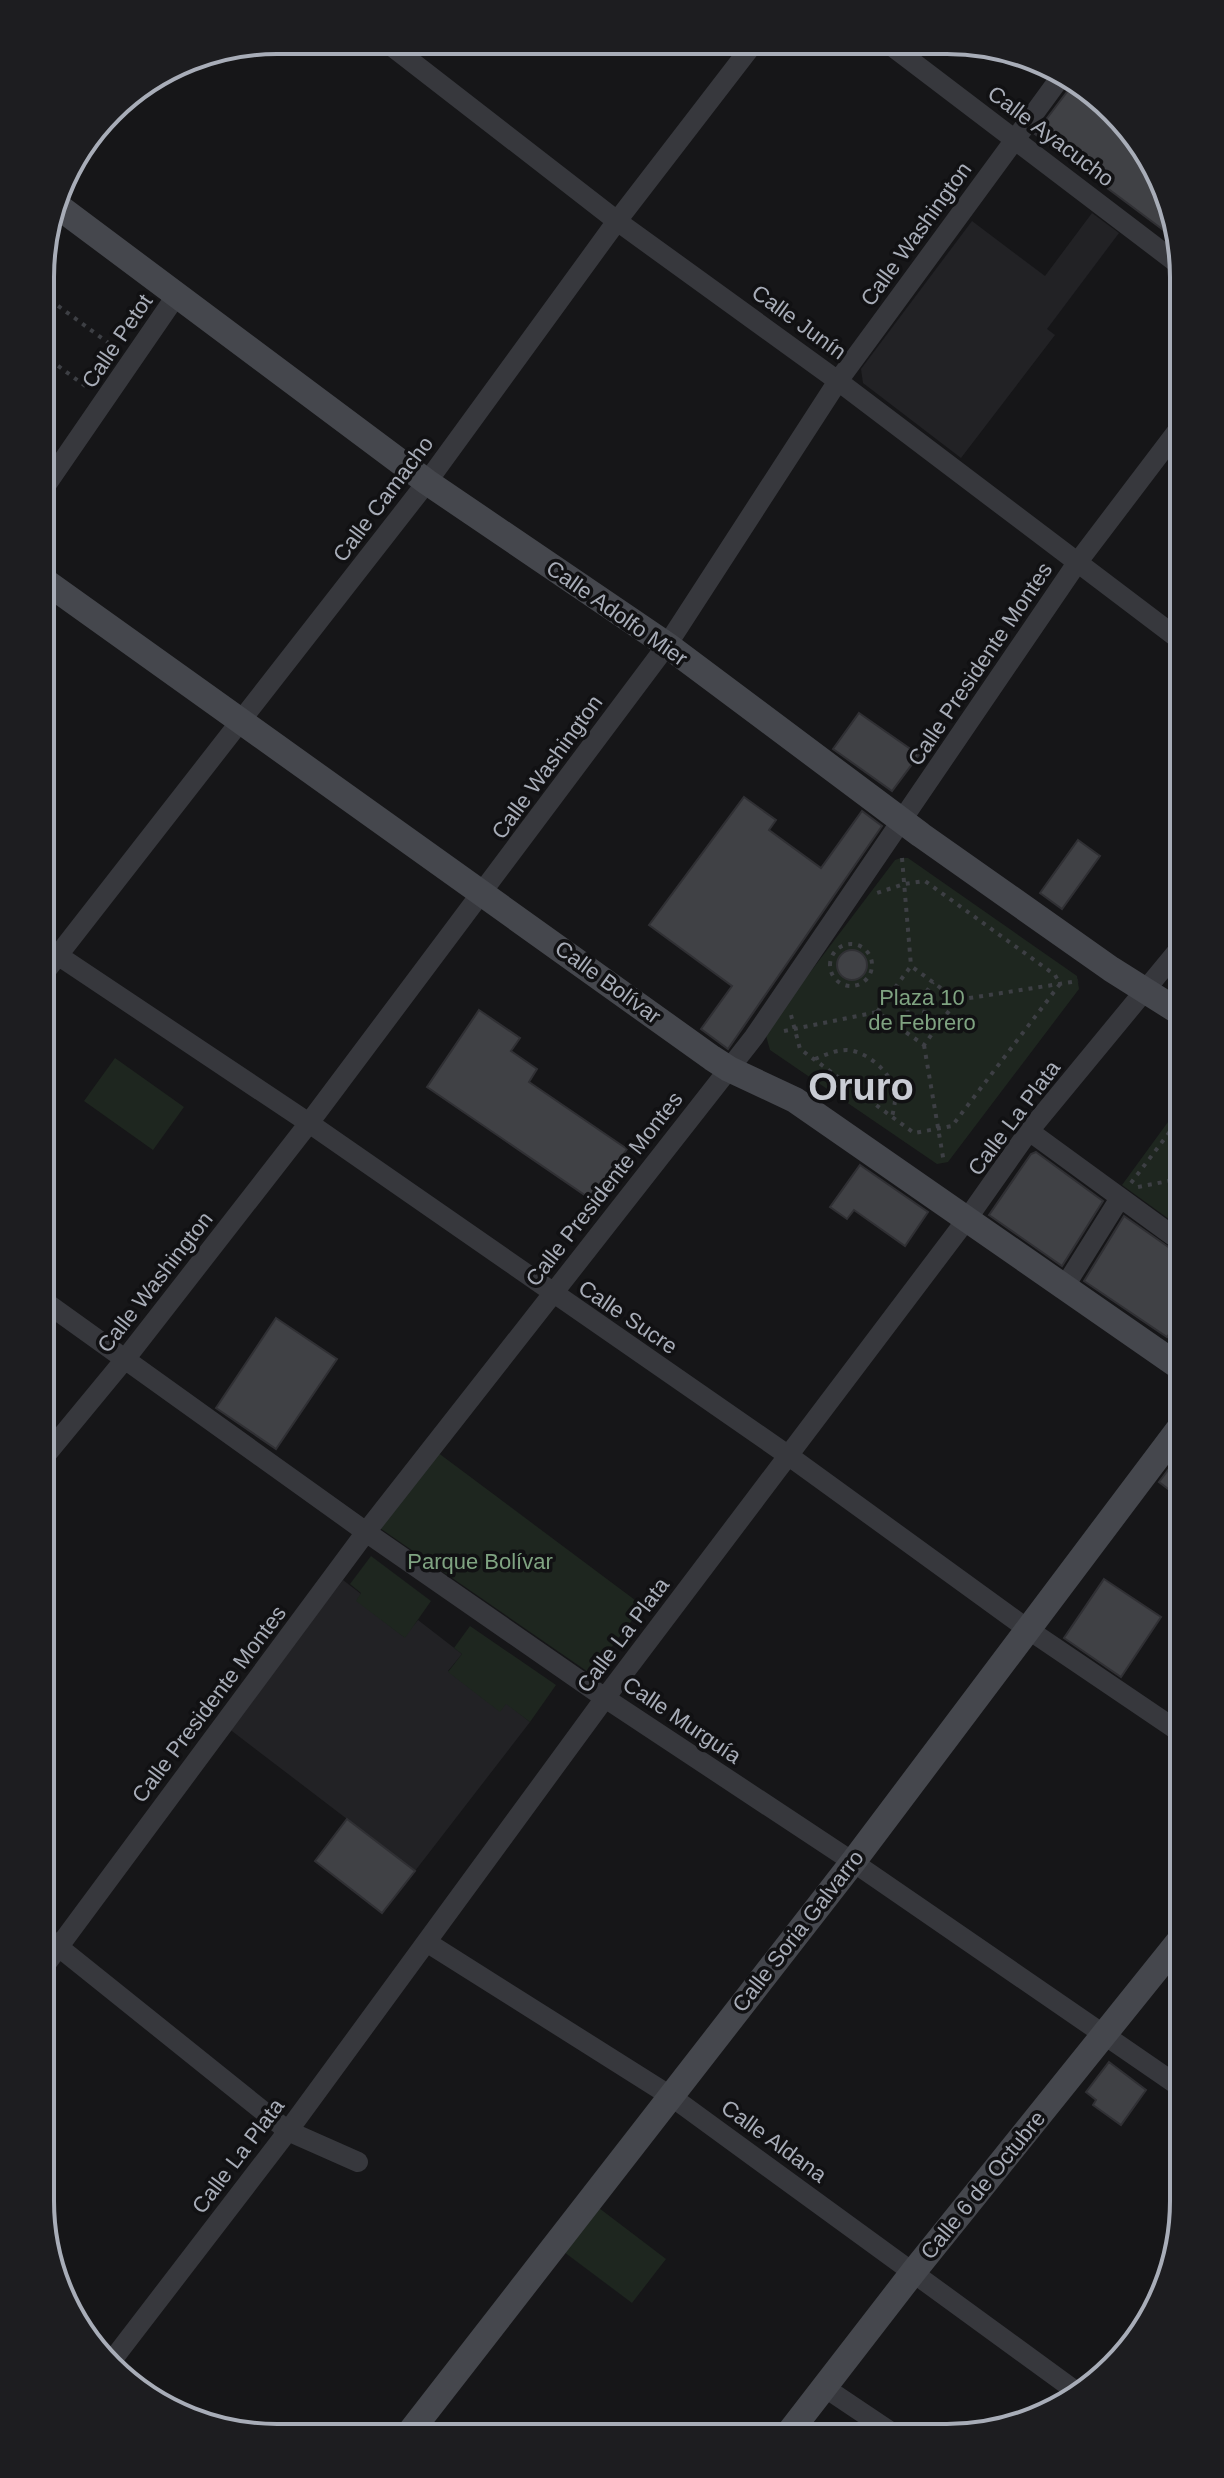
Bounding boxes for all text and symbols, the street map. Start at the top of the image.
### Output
street label: Calle Ayacucho [983,81,1119,191]
street label: Calle Washington [855,157,977,311]
street label: Calle Junín [747,280,851,364]
street label: Calle Petot [77,289,157,393]
street label: Calle Camacho [328,431,438,567]
street label: Calle Adolfo Mier [542,555,692,671]
street label: Calle Presidente Montes [903,558,1057,770]
street label: Calle Washington [486,690,608,844]
street label: Calle Bolívar [550,935,666,1029]
park label: Plaza 10 de Febrero [868,985,976,1035]
street label: Calle La Plata [963,1055,1066,1180]
district label: Oruro [808,1066,914,1108]
street label: Calle Presidente Montes [520,1087,688,1291]
street label: Calle Washington [92,1207,218,1357]
street label: Calle Sucre [574,1275,682,1359]
park label: Parque Bolívar [407,1549,553,1574]
street label: Calle La Plata [572,1572,675,1697]
street label: Calle Presidente Montes [127,1601,291,1807]
street label: Calle Murguía [618,1671,746,1769]
street label: Calle Soria Galvarro [727,1845,869,2017]
street label: Calle La Plata [187,2093,290,2218]
street label: Calle Aldana [717,2095,832,2188]
street label: Calle 6 de Octubre [916,2106,1050,2264]

